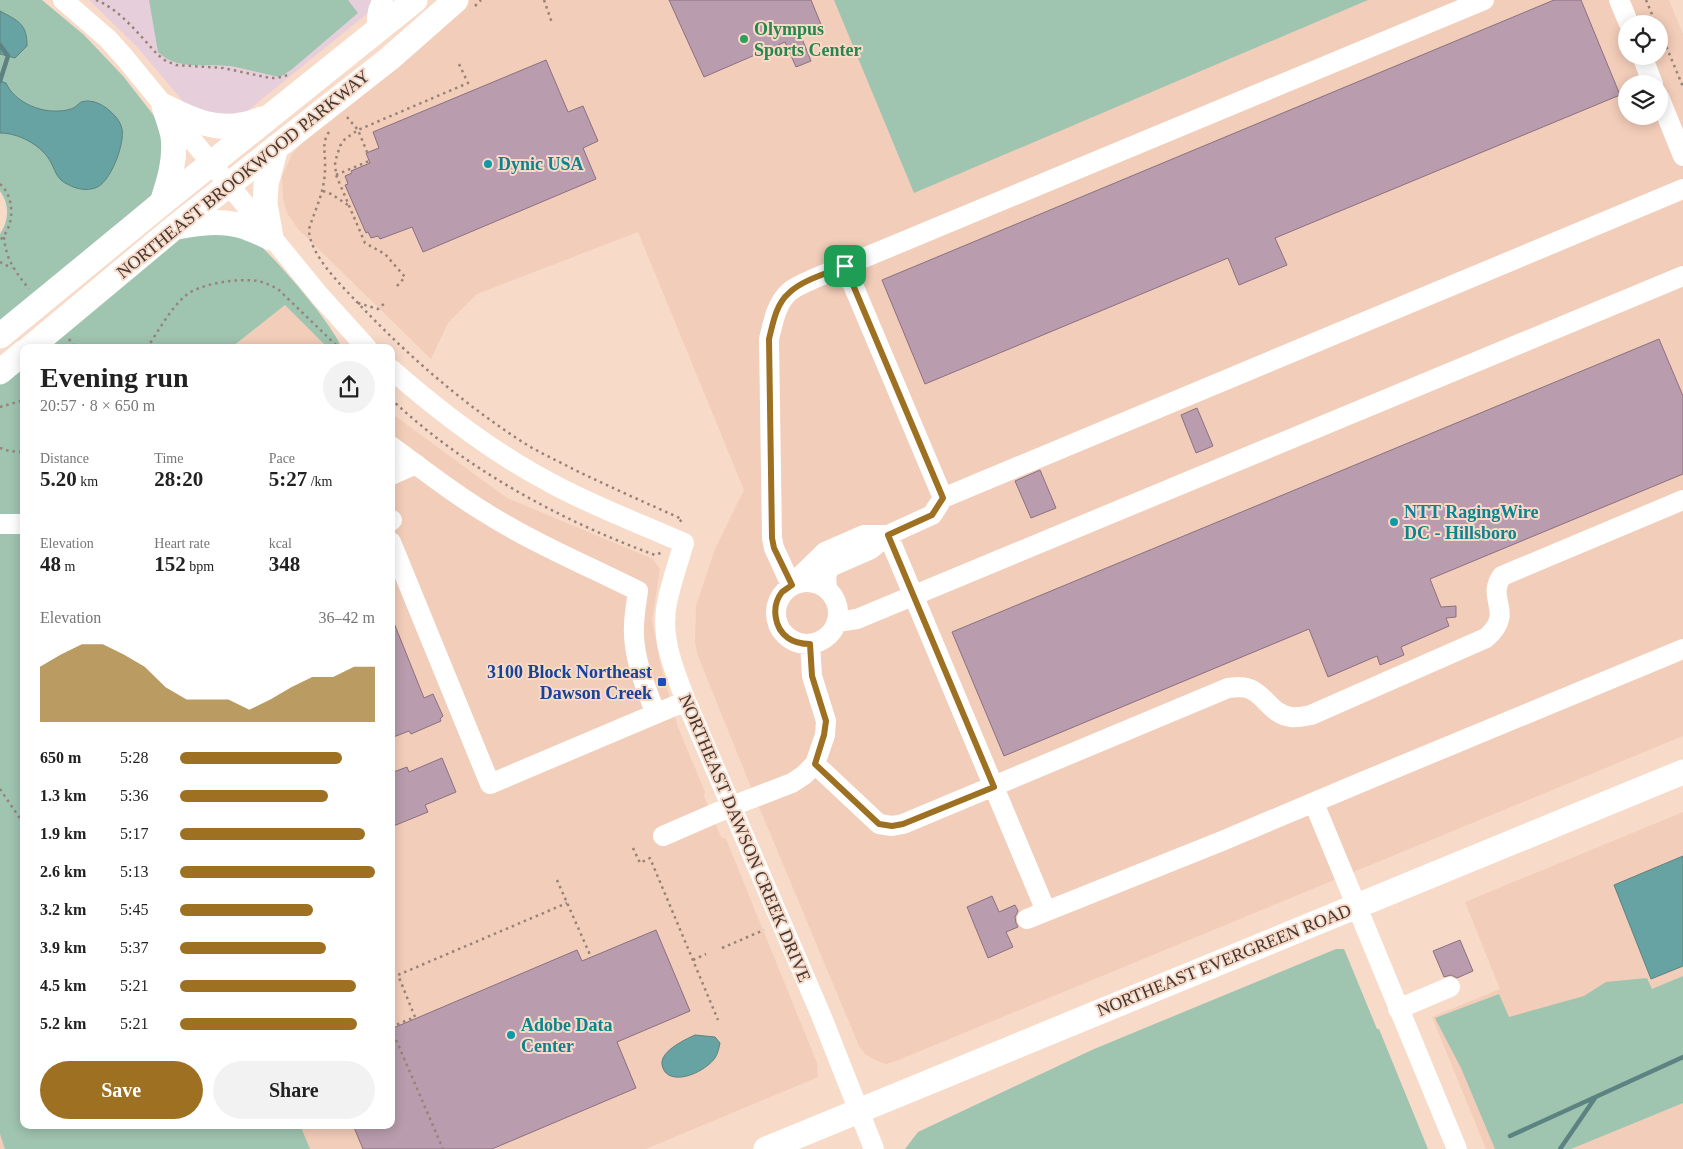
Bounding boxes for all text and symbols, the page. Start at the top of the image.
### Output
map controls [1618,15,1668,125]
button: locate [1618,15,1668,65]
place label: Olympus Sports Center [754,19,861,60]
marker: Olympus Sports Center [738,33,750,45]
street label: NORTHEAST BROOKWOOD PARKWAY [113,66,373,282]
button: layers [1618,75,1668,125]
place label: Dynic USA [498,154,584,174]
marker: Dynic USA [482,158,494,170]
pin [824,245,866,287]
icon: arrive [831,252,859,280]
button: share [323,361,375,413]
text: Evening run [40,362,189,393]
text: 20:57 · 8 × 650 m [40,397,155,414]
text: Distance [40,451,89,466]
text: Time [154,451,183,466]
text: Pace [269,451,295,466]
text: 5.20 [40,467,77,491]
text: 28:20 [154,467,203,491]
text: 5:27 [269,467,307,491]
text: km [77,474,98,489]
text: /km [307,474,332,489]
place label: NTT RagingWire DC - Hillsboro [1404,502,1539,543]
marker: NTT RagingWire DC - Hillsboro [1388,516,1400,528]
text: Elevation [40,536,94,551]
text: Heart rate [154,536,210,551]
text: kcal [269,536,292,551]
text: 48 [40,552,61,576]
text: 152 [154,552,186,576]
text: 348 [269,552,300,576]
text: m [61,559,75,574]
text: bpm [186,559,214,574]
text: Elevation [40,609,101,626]
text: 36–42 m [319,609,375,626]
place label: 3100 Block Northeast Dawson Creek [487,662,652,703]
marker: 3100 Block Northeast Dawson Creek [656,676,668,688]
street label: NORTHEAST DAWSON CREEK DRIVE [675,691,815,985]
text: 650 m [40,749,81,766]
text: 5:28 [120,749,148,766]
text: 1.3 km [40,787,86,804]
text: 5:36 [120,787,148,804]
text: 1.9 km [40,825,86,842]
text: 5:17 [120,825,148,842]
text: 2.6 km [40,863,86,880]
text: 5:13 [120,863,148,880]
street label: NORTHEAST EVERGREEN ROAD [1094,900,1354,1020]
text: 3.2 km [40,901,86,918]
text: 5:45 [120,901,148,918]
text: 3.9 km [40,939,86,956]
text: 5:37 [120,939,148,956]
text: 4.5 km [40,977,86,994]
text: 5:21 [120,977,148,994]
text: 5.2 km [40,1015,86,1032]
text: 5:21 [120,1015,148,1032]
place label: Adobe Data Center [521,1015,613,1056]
marker: Adobe Data Center [505,1029,517,1041]
button: Save [40,1061,203,1119]
button: Share [213,1061,375,1119]

